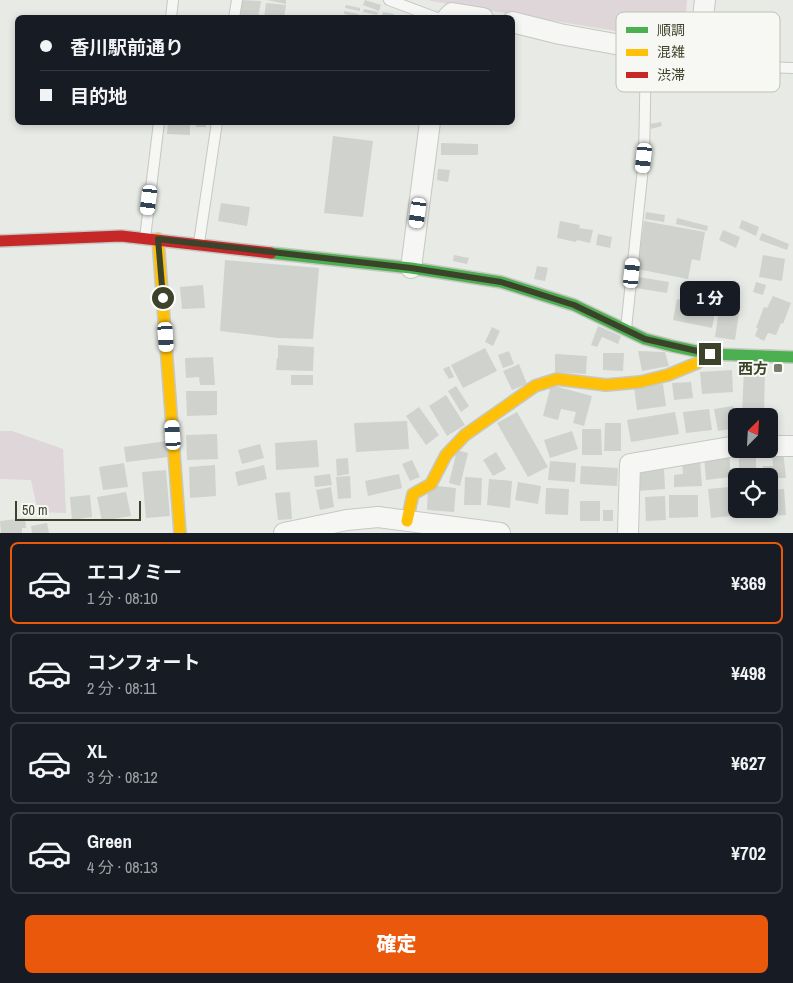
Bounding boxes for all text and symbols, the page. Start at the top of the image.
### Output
legend [616,12,780,92]
text: 順調 [657,21,685,39]
text: 香川駅前通り [70,34,184,60]
text: 混雑 [657,43,685,61]
text: 渋滞 [657,66,685,84]
text: 目的地 [70,83,127,109]
car [634,142,653,174]
car [139,184,158,216]
car [408,197,427,229]
car [622,257,641,289]
callout: 1 分 [680,282,740,316]
route start [152,287,174,309]
text: 1 分 [697,287,723,309]
car [157,322,174,352]
route end [699,343,721,365]
place label: 西方 [738,358,768,379]
marker: 西方 [772,362,784,374]
north arrow [728,408,778,458]
map controls [728,408,778,518]
car [164,420,181,450]
button: locate [728,468,778,518]
scale bar [15,498,141,521]
text: 50 m [22,501,48,519]
text: エコノミー [87,559,182,585]
icon: car [27,561,72,606]
text: ¥369 [731,570,766,596]
text: 1 分 · 08:10 [87,587,158,609]
text: コンフォート [87,649,200,675]
icon: car [27,651,72,696]
text: ¥498 [731,660,766,686]
text: 2 分 · 08:11 [87,677,157,699]
text: XL [87,738,107,764]
icon: car [27,741,72,786]
text: ¥627 [731,750,766,776]
text: 3 分 · 08:12 [87,766,158,788]
text: Green [87,828,132,854]
icon: car [27,831,72,876]
text: ¥702 [731,840,766,866]
text: 4 分 · 08:13 [87,856,158,878]
button: 確定 [25,915,768,973]

